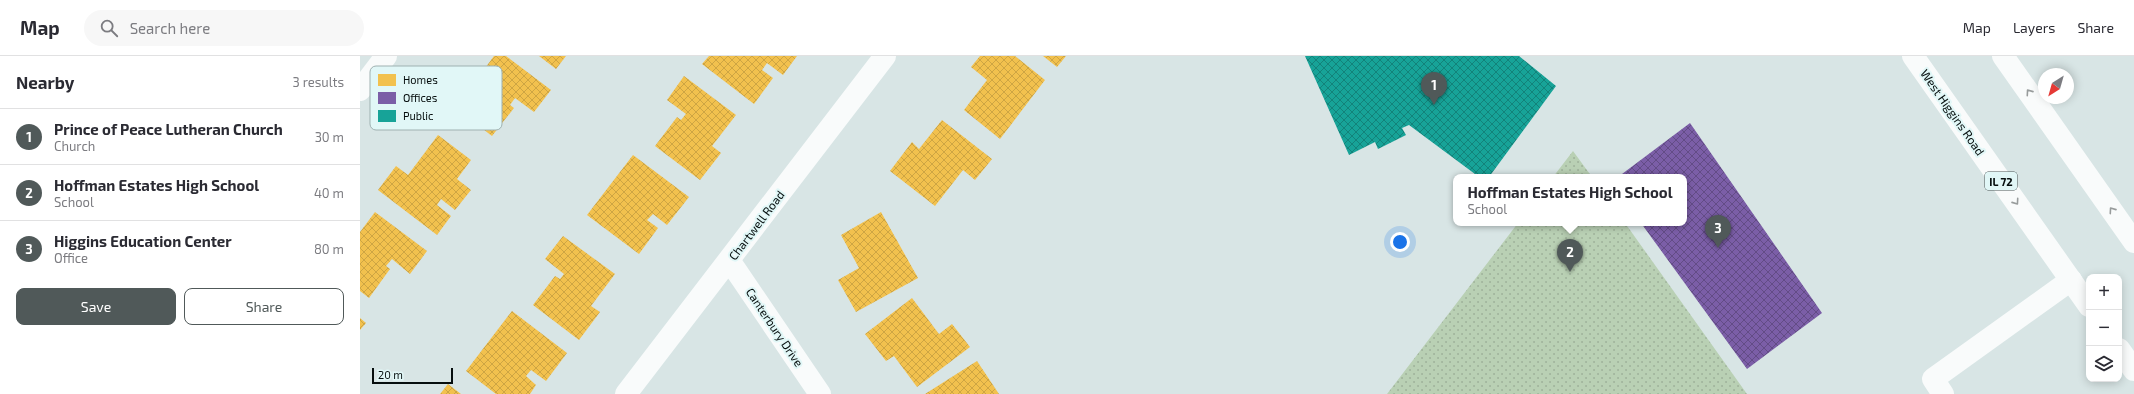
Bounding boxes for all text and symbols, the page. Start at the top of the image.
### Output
search box [84,10,364,46]
text: Map [20,16,60,39]
icon: search [98,17,120,39]
text: Search here [130,19,210,37]
text: Map [1963,19,1991,36]
text: Layers [2013,19,2055,36]
text: Share [2077,19,2114,36]
legend [370,66,502,130]
street label: West Higgins Road [1918,66,1988,158]
north arrow [2038,68,2074,104]
text: Nearby [16,72,74,92]
pin: 1 [1421,72,1447,105]
text: Homes [403,73,438,86]
text: 3 results [293,74,344,90]
one-way arrow [2026,89,2034,96]
text: Offices [403,91,438,104]
text: Public [403,109,433,122]
text: Prince of Peace Lutheran Church [54,120,283,138]
text: 1 [26,129,32,145]
text: 30 m [315,129,344,145]
text: Church [54,138,95,154]
road number: IL 72 [1985,172,2017,190]
popup [1453,174,1687,226]
text: Hoffman Estates High School [54,176,259,194]
text: Hoffman Estates High School [1467,183,1673,201]
text: 2 [25,185,33,201]
text: 40 m [314,185,344,201]
street label: Chartwell Road [725,188,787,262]
text: School [54,194,94,210]
one-way arrow [2011,198,2018,205]
text: School [1467,201,1507,217]
one-way arrow [2110,207,2117,214]
pin: 3 [1705,215,1731,248]
text: Higgins Education Center [54,232,232,250]
your location [1390,232,1410,252]
pin: 2 [1557,239,1583,272]
text: 3 [25,241,33,257]
text: 80 m [314,241,344,257]
text: Office [54,250,88,266]
map controls [2086,274,2122,382]
button: + [2086,274,2122,310]
street label: Canterbury Drive [743,285,807,369]
button: Save [16,288,176,325]
button: Share [184,288,344,325]
button: − [2086,310,2122,346]
button: layers [2086,346,2122,382]
scale bar [372,366,453,385]
text: 20 m [378,368,403,381]

